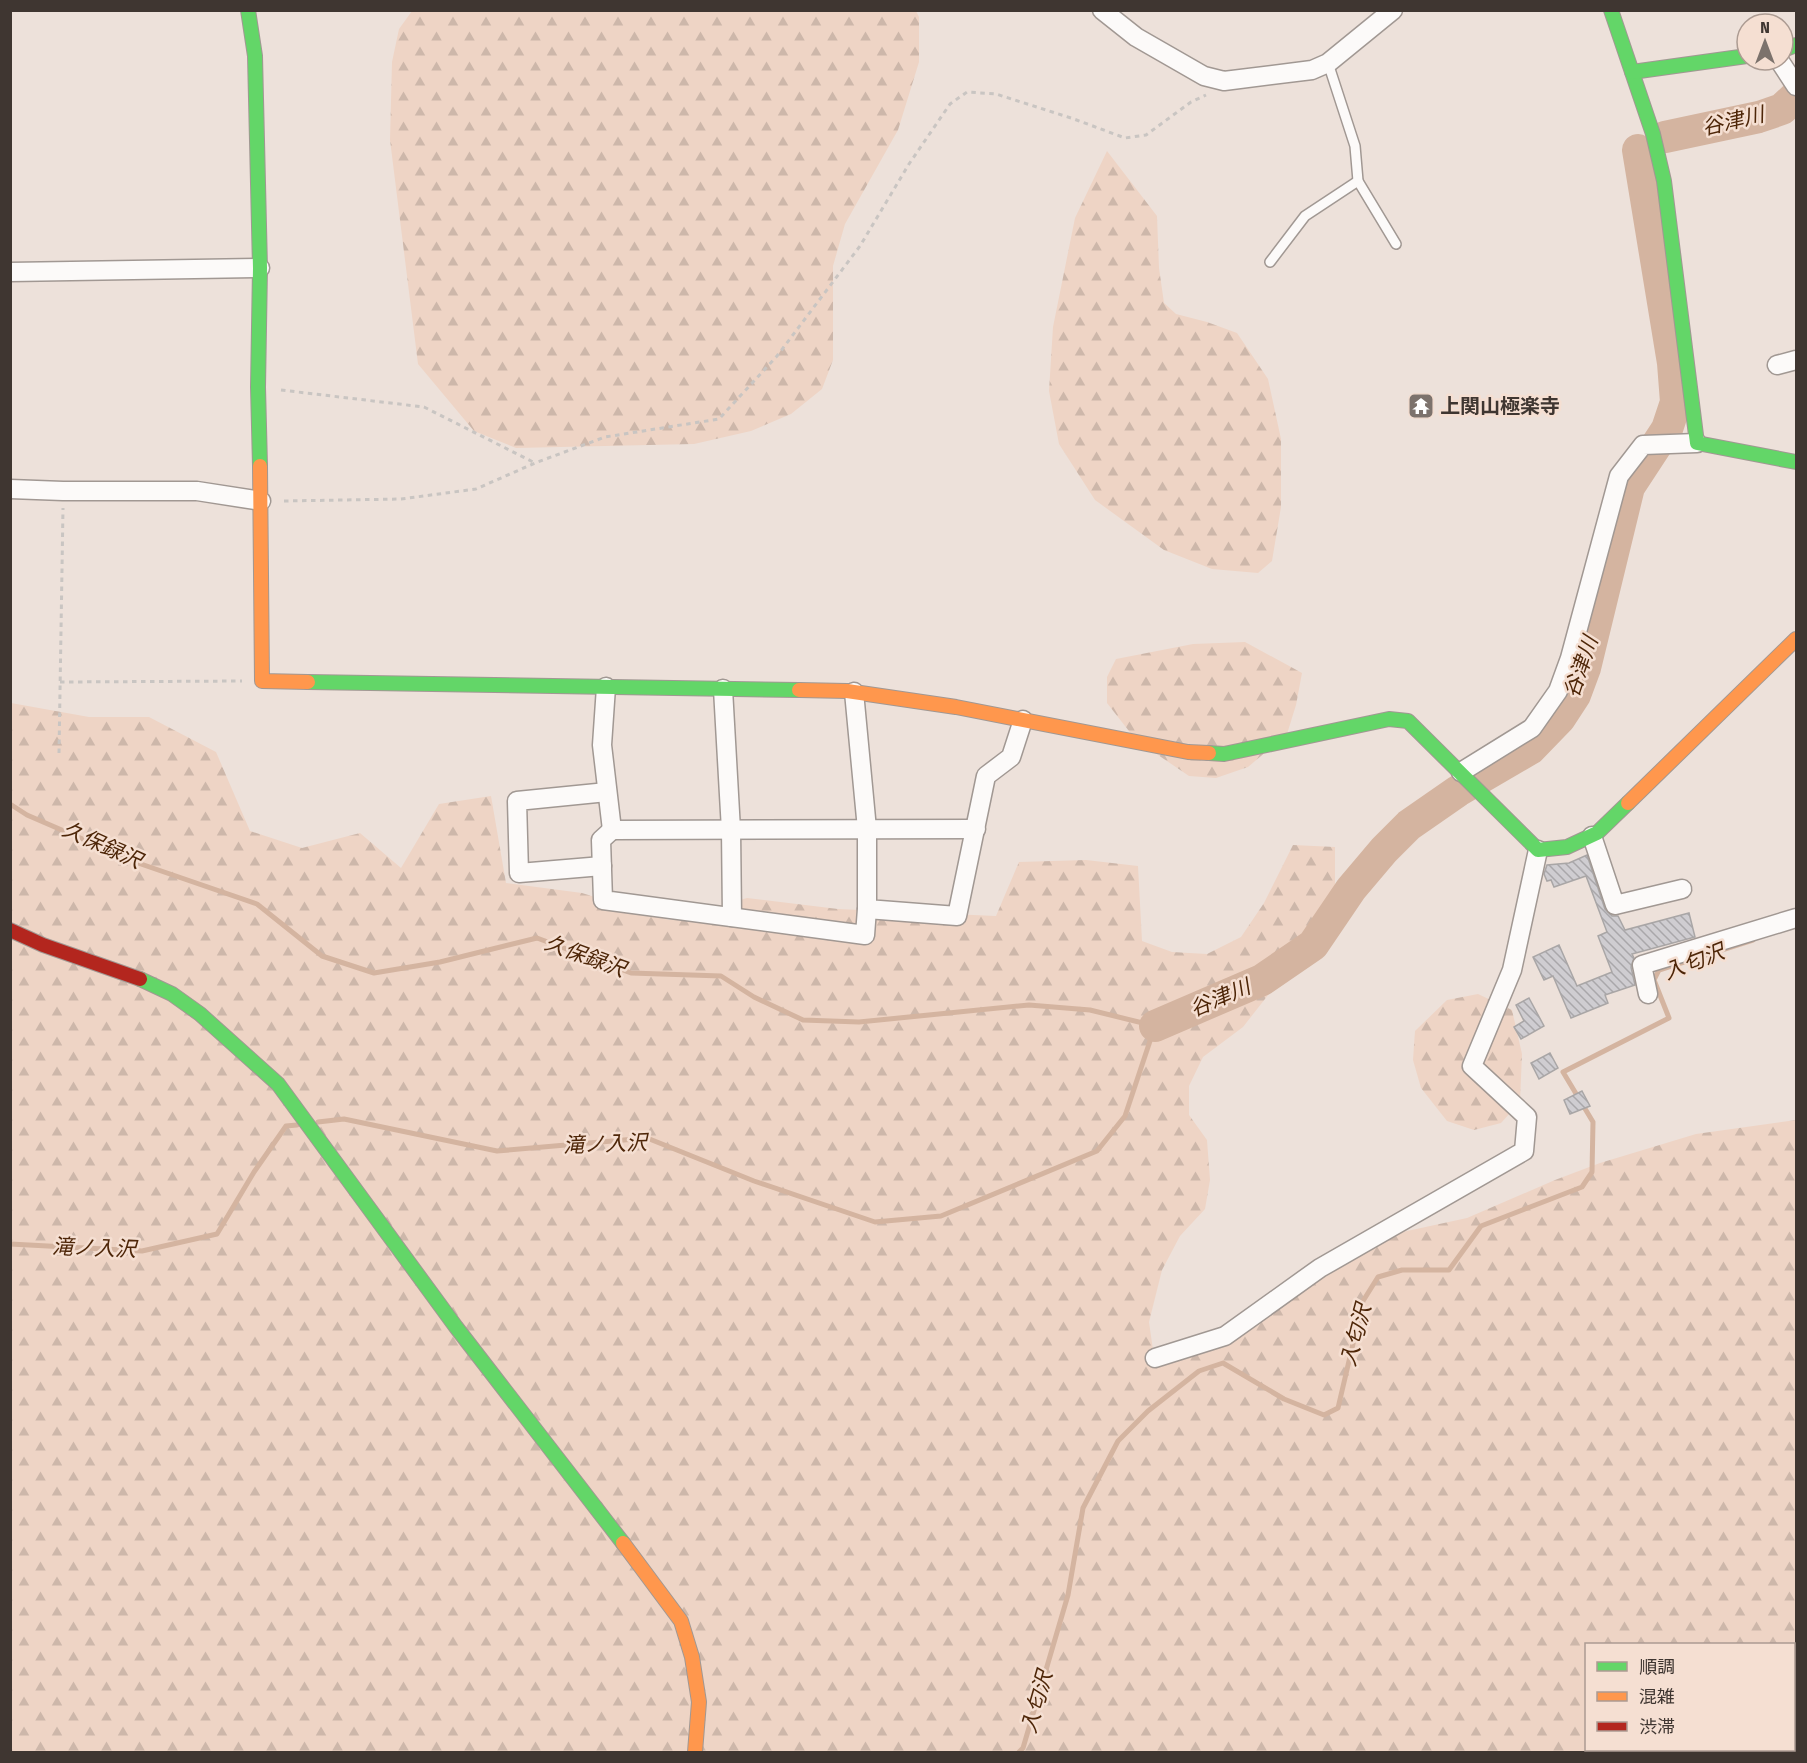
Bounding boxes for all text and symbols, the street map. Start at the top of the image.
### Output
north arrow [1735,12,1795,72]
text: N [1760,18,1770,37]
water label: 谷津川 [1699,101,1769,141]
temple icon: 上関山極楽寺 [1406,391,1436,421]
place label: 上関山極楽寺 [1440,394,1560,418]
water label: 谷津川 [1558,631,1604,701]
water label: 久保録沢 [58,816,148,875]
water label: 久保録沢 [541,929,632,984]
water label: 入匂沢 [1660,937,1731,985]
water label: 谷津川 [1186,973,1256,1022]
water label: 滝ノ入沢 [563,1129,650,1158]
water label: 滝ノ入沢 [52,1234,139,1263]
water label: 入匂沢 [1335,1298,1377,1369]
legend [1585,1643,1795,1751]
text: 順調 [1639,1656,1675,1678]
water label: 入匂沢 [1016,1665,1059,1736]
text: 混雑 [1639,1686,1675,1708]
text: 渋滞 [1639,1716,1675,1738]

